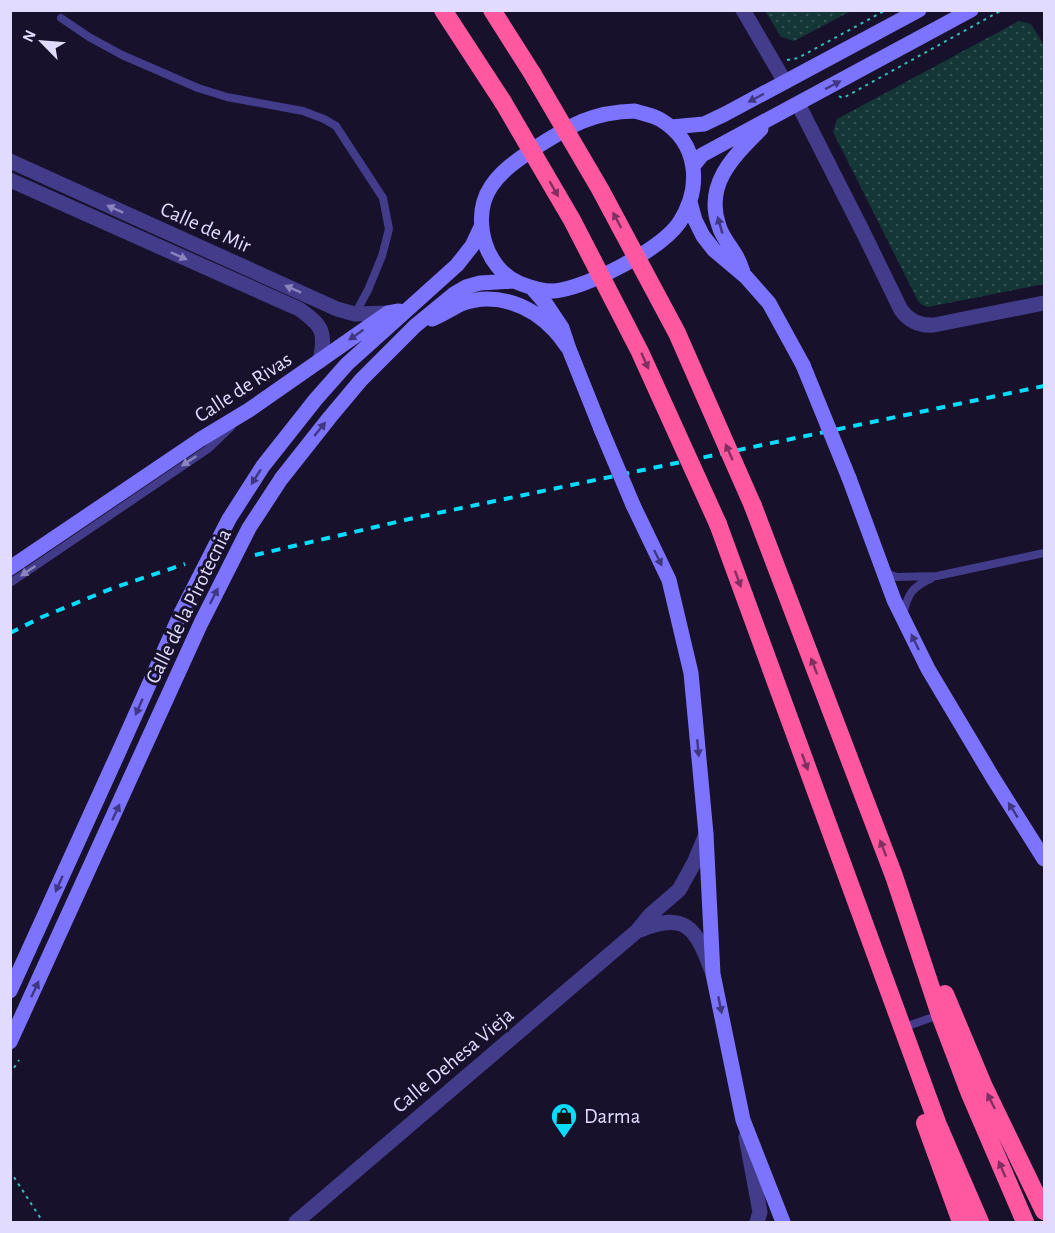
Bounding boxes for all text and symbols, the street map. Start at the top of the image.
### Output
north arrow [12,12,72,72]
text: N [20,28,39,45]
one-way arrow [825,80,842,90]
one-way arrow [748,93,765,103]
one-way arrow [548,181,559,197]
street label: Calle de Mir [157,198,254,257]
one-way arrow [107,204,124,213]
one-way arrow [612,211,622,228]
one-way arrow [714,216,724,234]
one-way arrow [170,251,188,261]
one-way arrow [283,284,301,294]
one-way arrow [349,329,365,341]
street label: Calle de Rivas [191,348,295,426]
one-way arrow [640,353,649,370]
one-way arrow [313,421,326,437]
one-way arrow [725,444,734,461]
one-way arrow [181,456,198,467]
one-way arrow [251,469,262,485]
street label: Calle de la Pirotecnia [142,525,235,687]
one-way arrow [653,549,663,567]
one-way arrow [20,565,36,576]
one-way arrow [734,570,743,588]
one-way arrow [209,588,219,605]
one-way arrow [910,633,920,650]
one-way arrow [809,657,818,675]
one-way arrow [135,698,144,715]
one-way arrow [693,738,703,757]
one-way arrow [801,753,810,771]
one-way arrow [1008,802,1019,818]
one-way arrow [111,803,120,820]
one-way arrow [878,839,888,857]
one-way arrow [54,876,64,894]
one-way arrow [30,981,39,998]
one-way arrow [716,995,725,1014]
street label: Calle Dehesa Vieja [389,1004,518,1117]
one-way arrow [987,1093,996,1110]
shop icon: Darma [549,1101,579,1139]
place label: Darma [584,1106,641,1127]
one-way arrow [997,1159,1007,1177]

